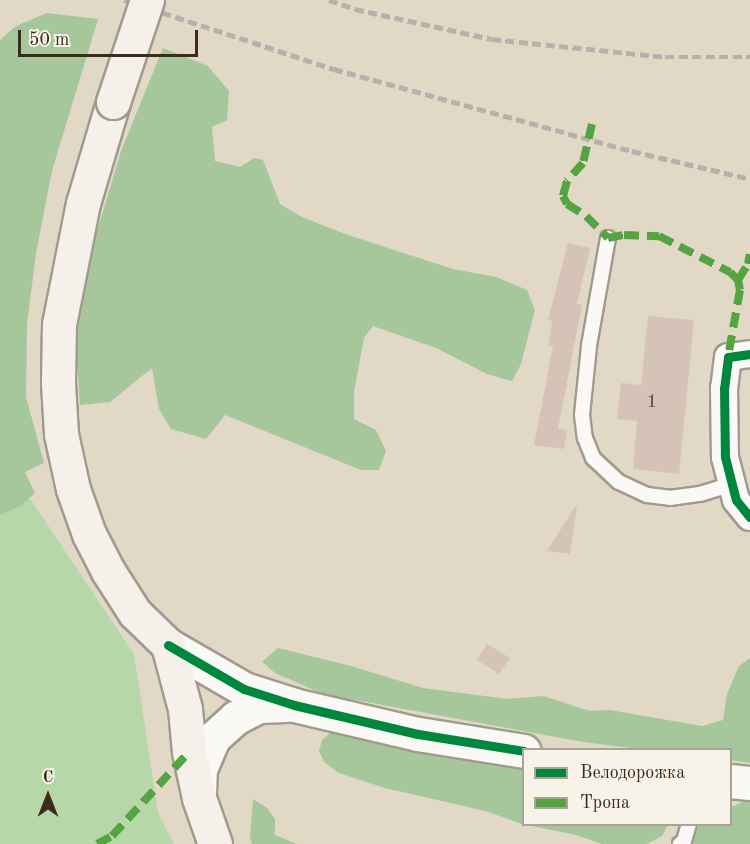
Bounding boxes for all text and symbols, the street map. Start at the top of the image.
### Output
scale bar [21,18,201,56]
text: 50 m [29,31,69,49]
house number: 1 [646,390,658,414]
legend [522,748,732,826]
text: Велодорожка [580,764,685,782]
north arrow [18,766,78,826]
text: С [43,770,53,786]
text: Тропа [580,794,630,812]

